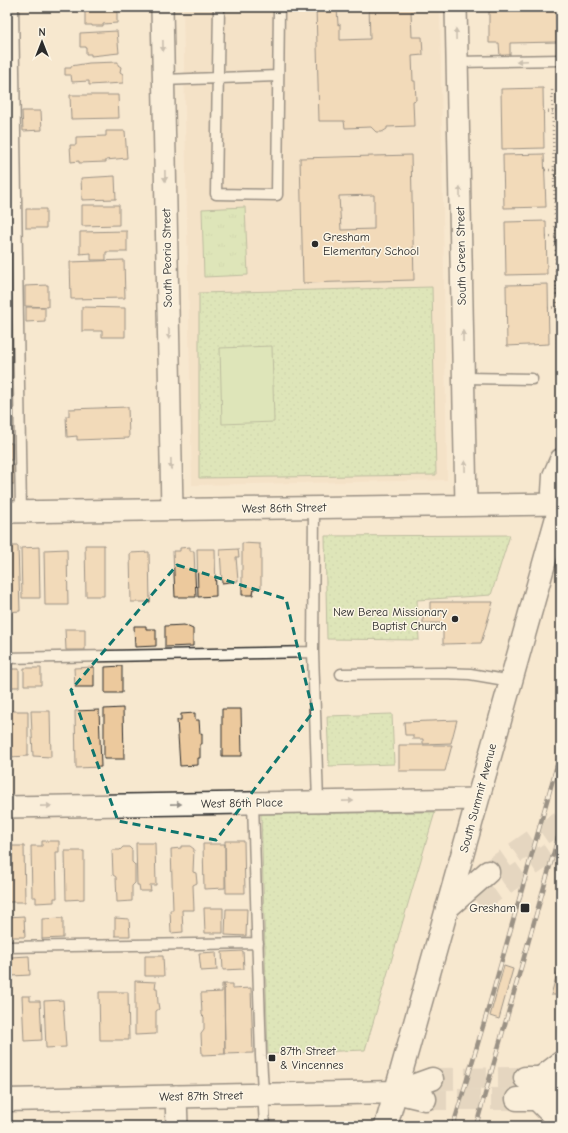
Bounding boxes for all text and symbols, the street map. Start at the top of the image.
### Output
north arrow [22,22,62,62]
text: N [38,26,46,39]
one-way arrow [453,27,459,40]
one-way arrow [159,40,166,52]
one-way arrow [516,57,528,64]
one-way arrow [162,170,168,183]
one-way arrow [457,185,463,198]
street label: South Green Street [453,206,469,306]
street label: South Peoria Street [159,208,175,308]
place label: Gresham Elementary School [323,230,419,258]
marker: Gresham Elementary School [310,239,320,249]
one-way arrow [165,328,172,340]
one-way arrow [460,329,466,342]
one-way arrow [168,458,174,471]
one-way arrow [462,460,469,472]
street label: West 86th Street [242,500,327,516]
place label: New Berea Missionary Baptist Church [333,605,448,633]
marker: New Berea Missionary Baptist Church [450,614,460,624]
street label: South Summit Avenue [457,742,499,854]
street label: West 86th Place [201,795,283,811]
one-way arrow [342,798,355,804]
one-way arrow [170,801,183,807]
one-way arrow [40,803,52,810]
place label: Gresham [469,901,516,915]
marker: Gresham [519,902,531,914]
place label: 87th Street & Vincennes [280,1044,344,1072]
marker: 87th Street & Vincennes [267,1053,277,1063]
street label: West 87th Street [159,1088,244,1104]

